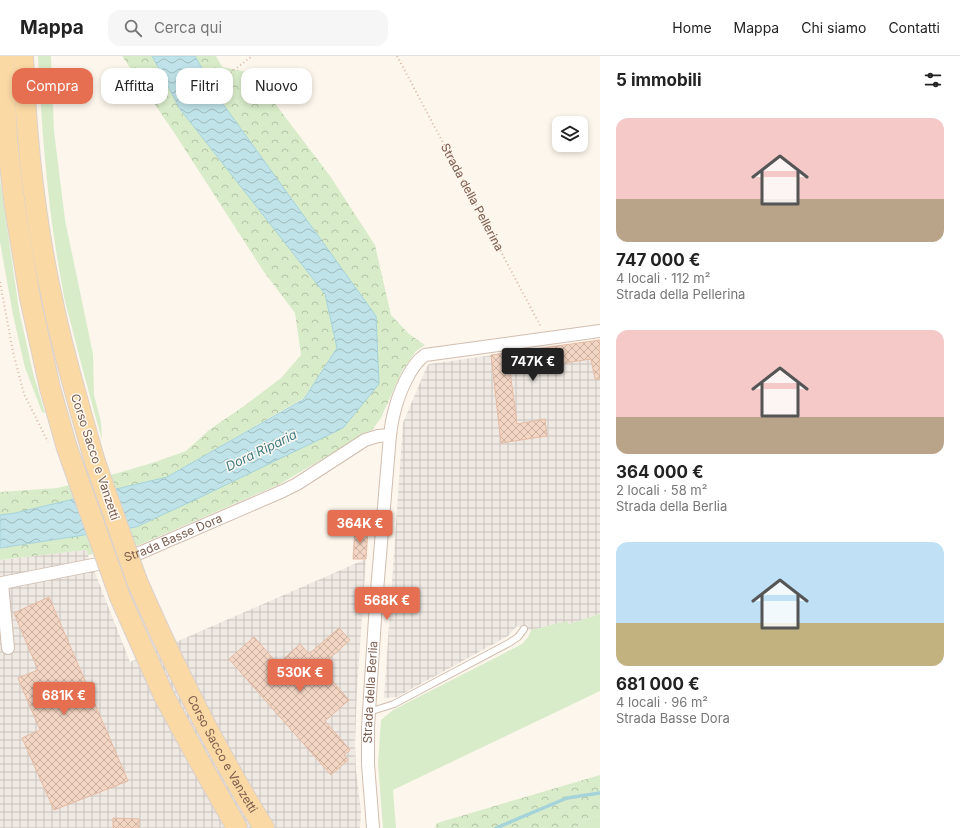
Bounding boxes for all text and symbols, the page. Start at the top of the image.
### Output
search box [108,10,388,46]
text: Mappa [20,16,84,39]
icon: search [122,17,144,39]
text: Cerca qui [154,18,222,37]
text: Home [672,19,712,36]
text: Mappa [734,19,779,36]
text: Chi siamo [801,19,866,36]
text: Contatti [888,19,940,36]
chip: Compra [12,68,93,104]
chip: Affitta [101,68,168,104]
chip: Filtri [176,68,233,104]
chip: Nuovo [241,68,312,104]
icon: filters [922,69,944,91]
text: 5 immobili [616,70,702,90]
map controls [552,116,588,152]
button: layers [552,116,588,152]
street label: Strada della Pellerina [438,141,507,253]
icon: home [744,144,816,216]
text: 747 000 € [616,250,700,270]
text: 4 locali · 112 m² [616,270,711,286]
text: Strada della Pellerina [616,286,745,302]
pin: 747K € [500,348,566,382]
text: 747K € [511,353,555,369]
icon: home [744,356,816,428]
street label: Corso Sacco e Vanzetti [68,392,123,522]
water label: Dora Riparia [223,426,299,474]
text: 364 000 € [616,462,704,482]
text: 2 locali · 58 m² [616,482,707,498]
text: Strada della Berlia [616,498,727,514]
street label: Strada Basse Dora [122,510,224,564]
pin: 364K € [327,510,393,544]
text: 364K € [337,515,383,531]
icon: home [744,568,816,640]
pin: 568K € [354,587,420,621]
text: 568K € [364,592,410,608]
street label: Strada della Berlia [360,640,381,744]
pin: 530K € [267,659,333,693]
text: 530K € [277,664,323,680]
text: 681 000 € [616,674,700,694]
pin: 681K € [31,682,97,716]
text: 681K € [42,687,86,703]
street label: Corso Sacco e Vanzetti [184,693,261,815]
text: 4 locali · 96 m² [616,694,708,710]
text: Strada Basse Dora [616,710,730,726]

